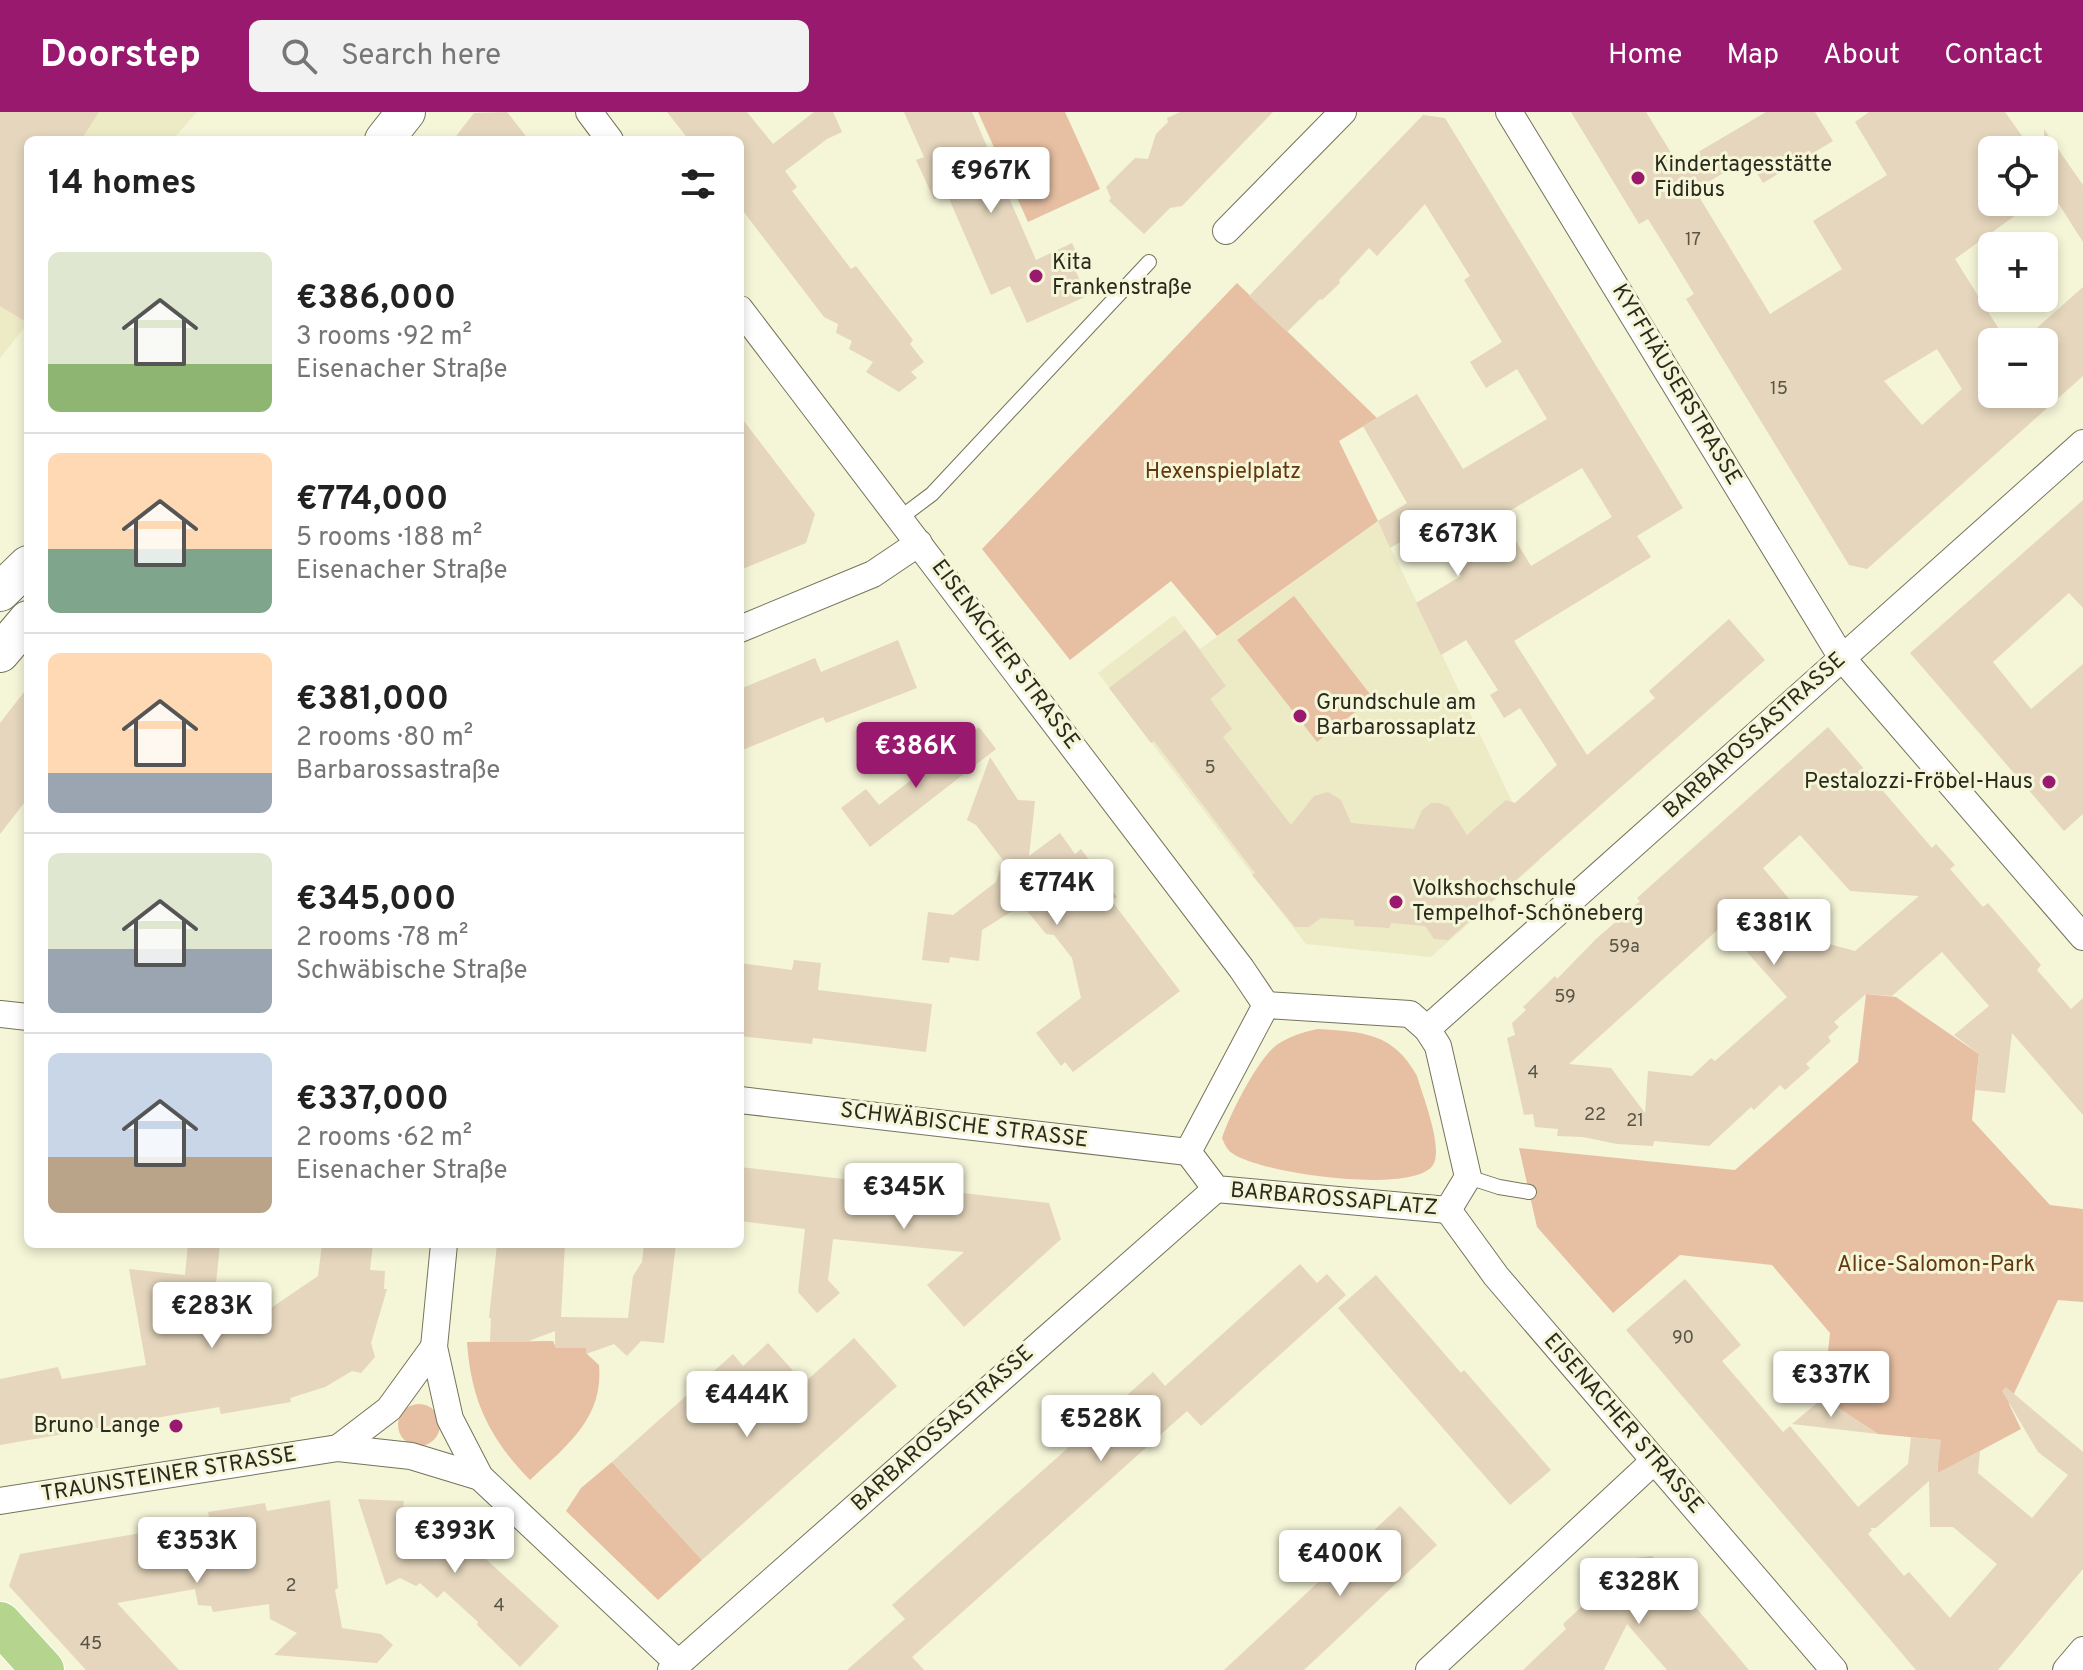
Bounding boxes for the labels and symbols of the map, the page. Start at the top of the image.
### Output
pin: €967K [935,147,1047,215]
place label: Kindertagesstätte Fidibus [1654,152,1832,204]
marker: Kindertagesstätte Fidibus [1629,169,1647,187]
house number: 17 [1685,229,1701,252]
place label: Kita Frankenstraße [1052,250,1192,302]
marker: Kita Frankenstraße [1027,267,1045,285]
street label: KYFFHÄUSERSTRASSE [1605,278,1749,491]
house number: 15 [1770,378,1788,401]
park label: Hexenspielplatz [1145,459,1301,486]
pin: €673K [1402,510,1514,578]
street label: EISENACHER STRASSE [925,555,1085,755]
street label: BARBAROSSASTRASSE [1658,647,1852,825]
place label: Grundschule am Barbarossaplatz [1316,690,1476,742]
marker: Grundschule am Barbarossaplatz [1291,707,1309,725]
pin: €386K [860,722,972,790]
house number: 5 [1204,757,1216,780]
place label: Pestalozzi-Fröbel-Haus [1804,769,2033,796]
marker: Pestalozzi-Fröbel-Haus [2040,773,2058,791]
pin: €774K [1001,859,1113,927]
place label: Volkshochschule Tempelhof-Schöneberg [1412,876,1644,928]
marker: Volkshochschule Tempelhof-Schöneberg [1387,893,1405,911]
pin: €381K [1718,899,1830,967]
house number: 59a [1608,936,1640,959]
house number: 59 [1554,986,1576,1009]
house number: 4 [1527,1062,1539,1085]
street label: SCHWÄBISCHE STRASSE [839,1095,1090,1155]
house number: 22 [1584,1104,1606,1127]
house number: 21 [1626,1110,1644,1133]
pin: €345K [848,1163,960,1231]
street label: BARBAROSSAPLATZ [1229,1177,1439,1223]
park label: Alice-Salomon-Park [1837,1252,2035,1279]
pin: €283K [156,1282,268,1350]
house number: 90 [1672,1327,1694,1350]
street label: EISENACHER STRASSE [1537,1328,1709,1520]
street label: BARBAROSSASTRASSE [846,1340,1040,1518]
pin: €337K [1775,1351,1887,1419]
pin: €444K [691,1371,803,1439]
pin: €528K [1045,1395,1157,1463]
place label: Bruno Lange [34,1413,160,1440]
marker: Bruno Lange [167,1417,185,1435]
street label: TRAUNSTEINER STRASSE [39,1441,299,1509]
pin: €393K [399,1507,511,1575]
pin: €353K [141,1517,253,1585]
pin: €400K [1284,1530,1396,1598]
pin: €328K [1583,1558,1695,1626]
house number: 2 [285,1575,297,1598]
house number: 4 [493,1595,505,1618]
house number: 45 [80,1633,102,1656]

